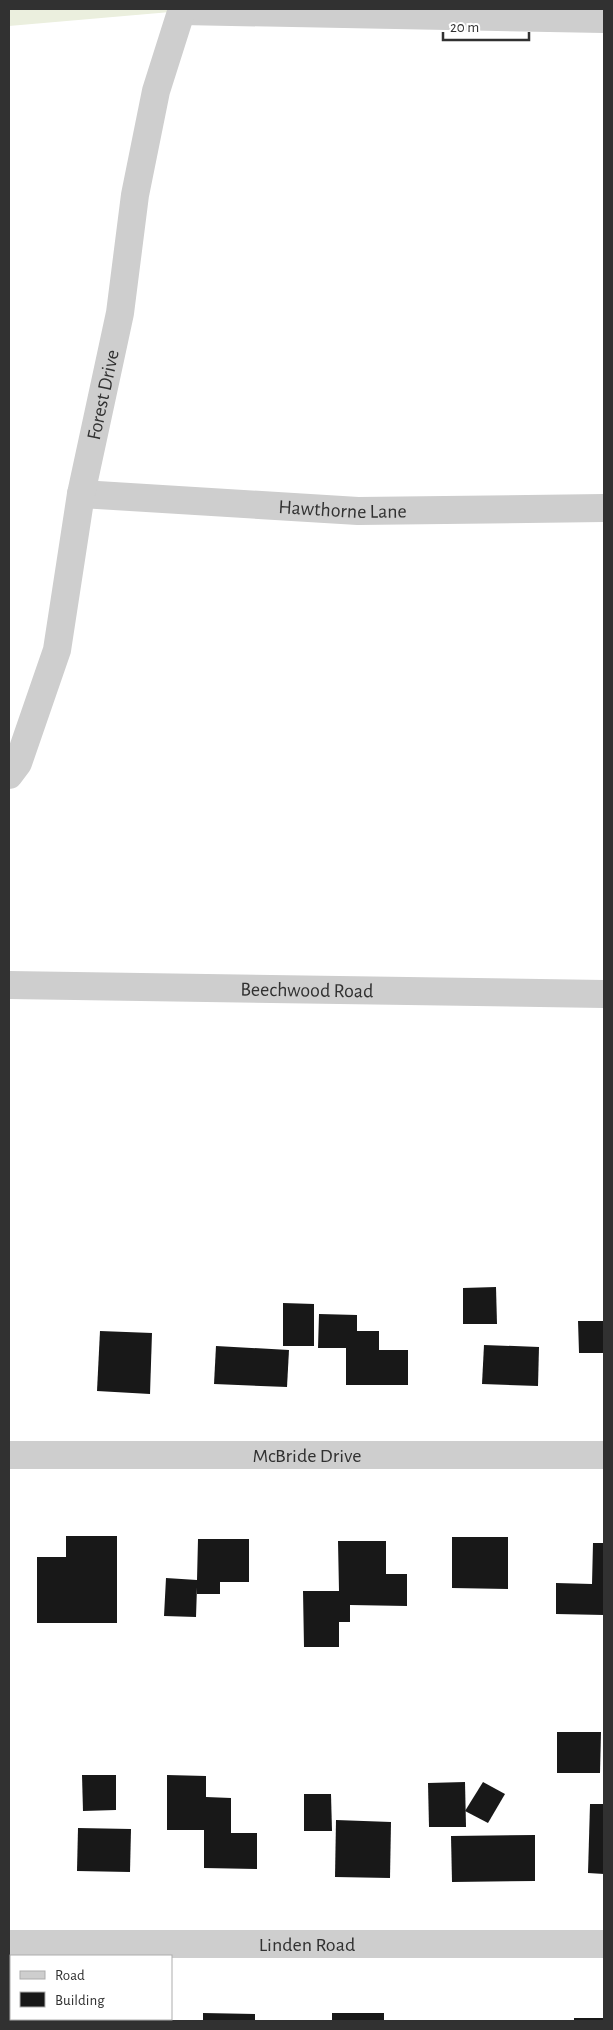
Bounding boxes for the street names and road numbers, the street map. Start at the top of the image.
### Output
street label: Forest Drive [84,348,123,442]
street label: Hawthorne Lane [278,497,407,522]
street label: Beechwood Road [240,980,374,1002]
street label: McBride Drive [253,1446,361,1466]
street label: Linden Road [259,1935,355,1955]

